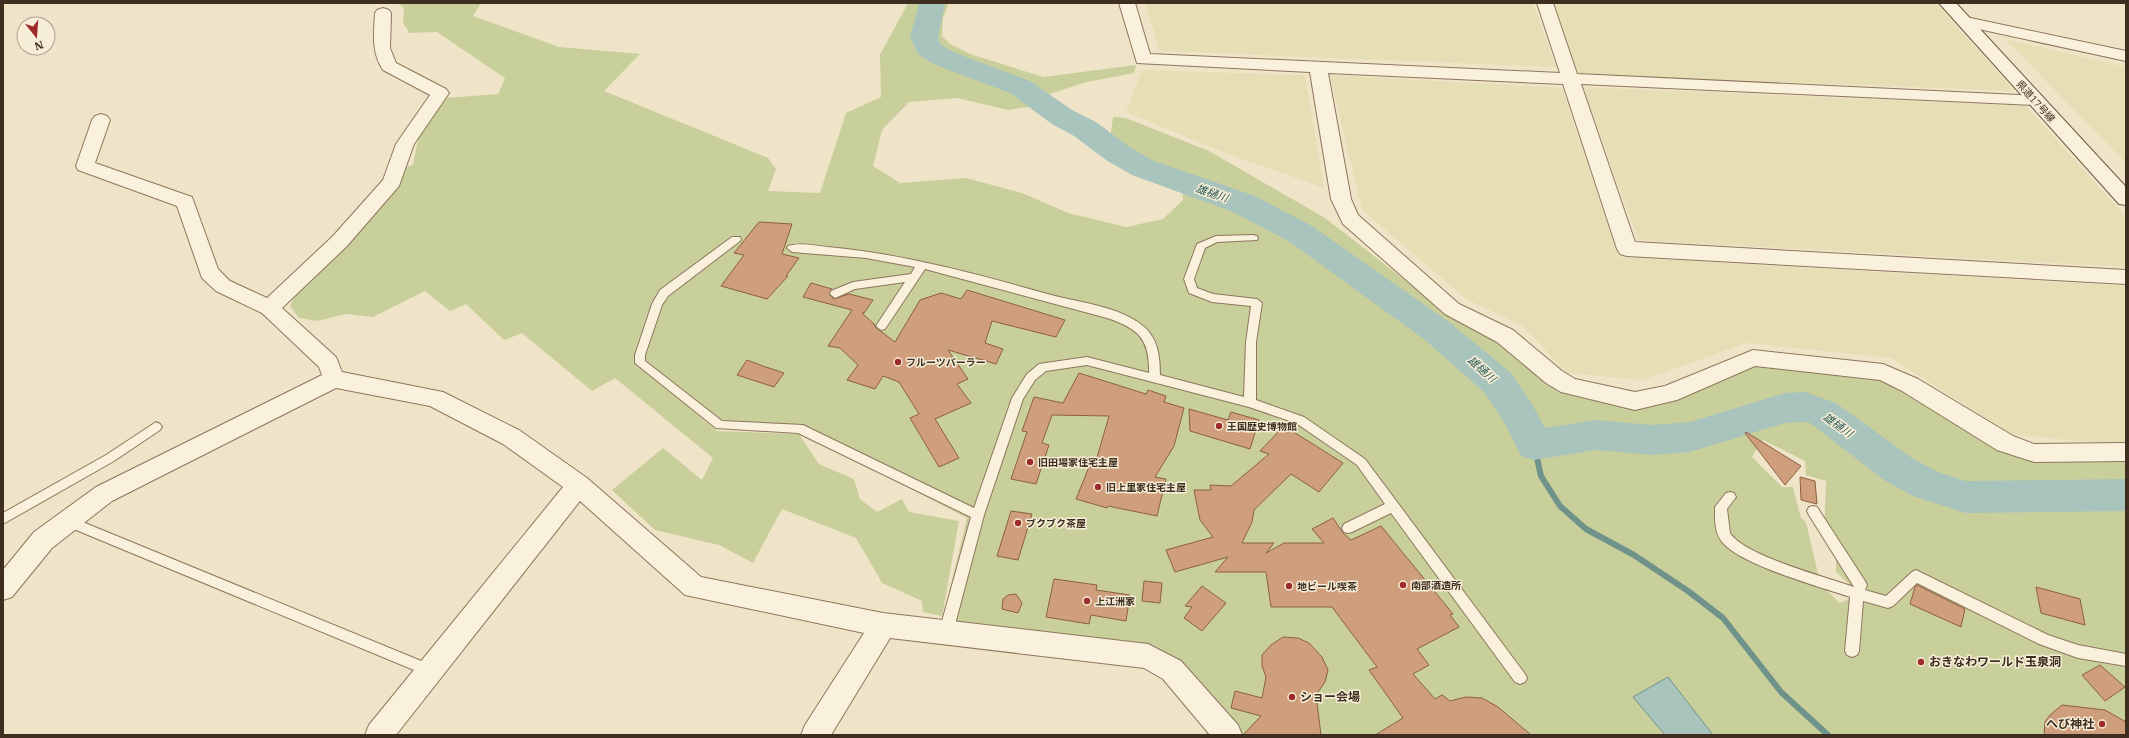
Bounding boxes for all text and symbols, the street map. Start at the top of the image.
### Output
north arrow [16,16,56,56]
text: N [32,38,45,54]
street label: 県道17号線 [2013,78,2058,125]
water label: 雄樋川 [1194,181,1231,205]
water label: 雄樋川 [1465,353,1500,386]
place label: フルーツパーラー [906,356,986,369]
marker: フルーツパーラー [893,357,903,367]
water label: 雄樋川 [1820,410,1856,441]
place label: 王国歴史博物館 [1227,420,1297,433]
marker: 王国歴史博物館 [1214,421,1224,431]
place label: 旧田場家住宅主屋 [1038,456,1118,469]
marker: 旧田場家住宅主屋 [1025,457,1035,467]
place label: 旧上里家住宅主屋 [1106,481,1186,494]
marker: 旧上里家住宅主屋 [1093,482,1103,492]
place label: ブクブク茶屋 [1026,517,1086,530]
marker: ブクブク茶屋 [1013,518,1023,528]
place label: 南部酒造所 [1411,579,1461,592]
place label: 地ビール喫茶 [1297,580,1357,593]
marker: 南部酒造所 [1398,580,1408,590]
marker: 地ビール喫茶 [1284,581,1294,591]
place label: 上江洲家 [1095,595,1135,608]
marker: 上江洲家 [1082,596,1092,606]
place label: おきなわワールド玉泉洞 [1929,654,2061,669]
marker: おきなわワールド玉泉洞 [1916,657,1926,667]
place label: ショー会場 [1300,689,1360,704]
marker: ショー会場 [1287,692,1297,702]
place label: へび神社 [2046,716,2094,731]
marker: へび神社 [2097,719,2107,729]

